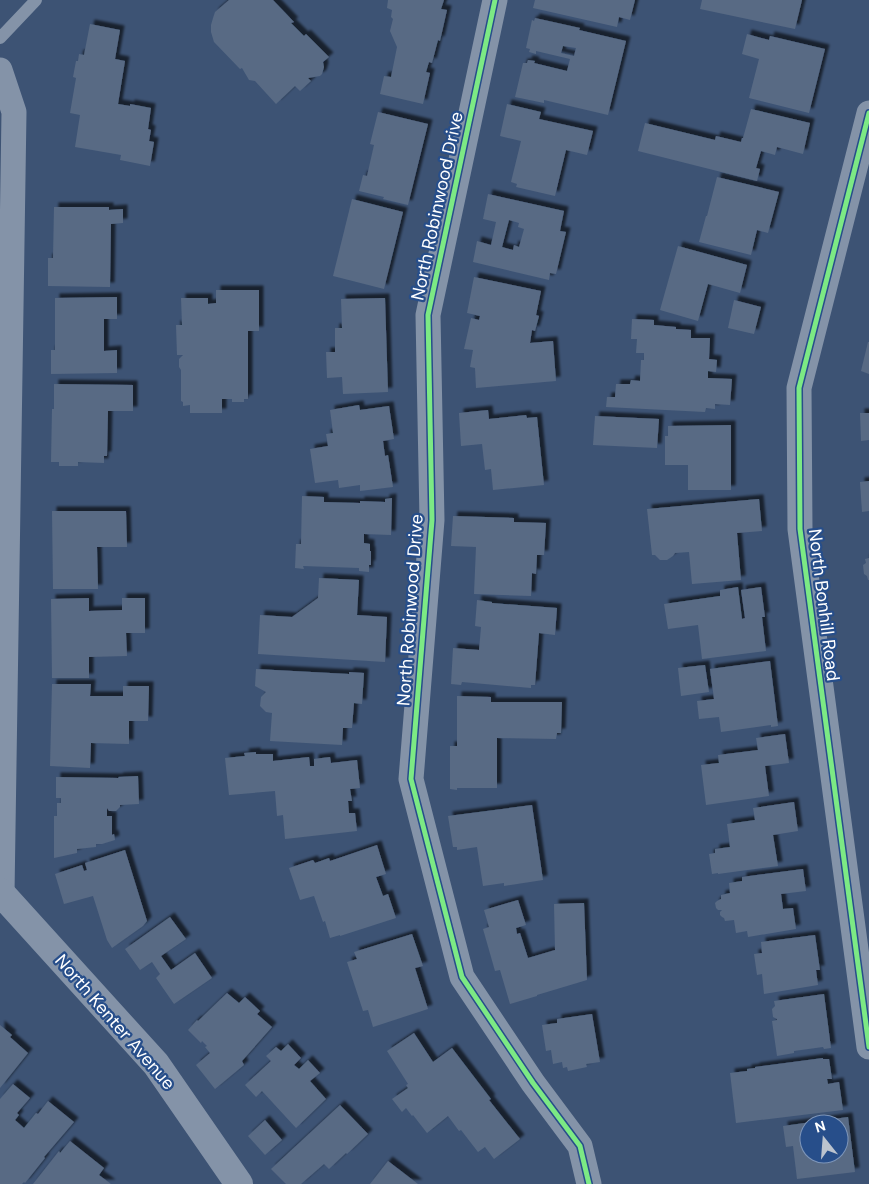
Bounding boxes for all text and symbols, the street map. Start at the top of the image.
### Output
street label: North Robinwood Drive [405,110,469,302]
street label: North Robinwood Drive [391,513,429,707]
street label: North Bonhill Road [803,527,845,683]
street label: North Kenter Avenue [49,949,181,1095]
north arrow [799,1114,849,1164]
text: N [813,1116,828,1137]

